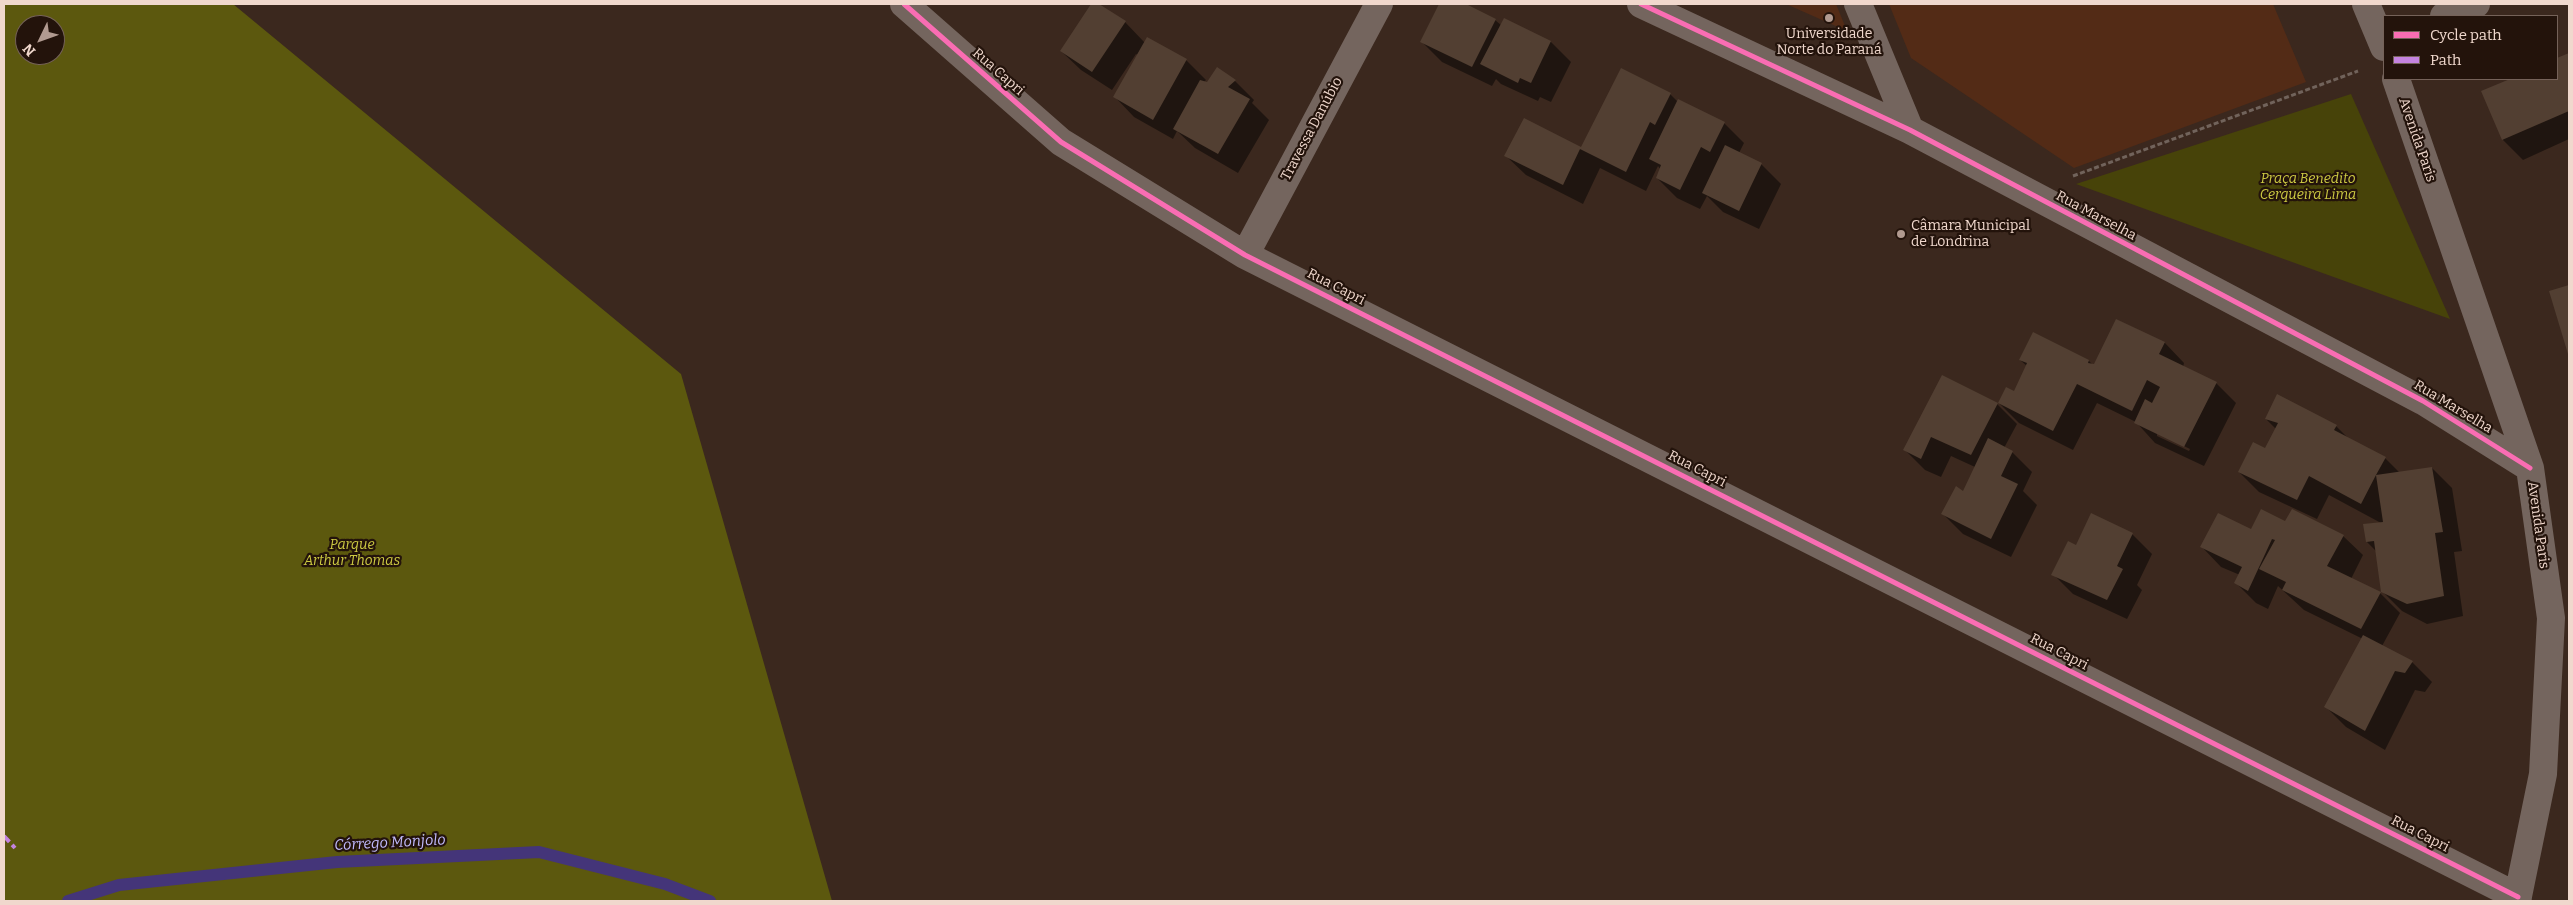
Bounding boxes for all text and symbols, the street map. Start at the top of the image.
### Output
marker: Universidade Norte do Paraná [1823,12,1835,24]
north arrow [15,15,65,65]
legend [2383,15,2558,80]
place label: Universidade Norte do Paraná [1776,26,1882,58]
text: Cycle path [2430,26,2502,44]
text: N [19,40,39,59]
street label: Rua Capri [969,45,1027,99]
text: Path [2430,51,2461,69]
street label: Travessa Danúbio [1278,74,1346,184]
street label: Avenida Paris [2395,96,2439,184]
park label: Praça Benedito Cerqueira Lima [2260,171,2356,203]
street label: Rua Marselha [2053,188,2139,244]
place label: Câmara Municipal de Londrina [1911,218,2030,250]
marker: Câmara Municipal de Londrina [1895,228,1907,240]
street label: Rua Capri [1304,265,1368,309]
street label: Rua Marselha [2411,377,2495,437]
street label: Rua Capri [1665,447,1729,491]
street label: Avenida Paris [2524,480,2552,570]
park label: Parque Arthur Thomas [304,537,400,570]
street label: Rua Capri [2027,630,2091,674]
street label: Rua Capri [2388,812,2452,856]
water label: Córrego Monjolo [334,831,446,855]

